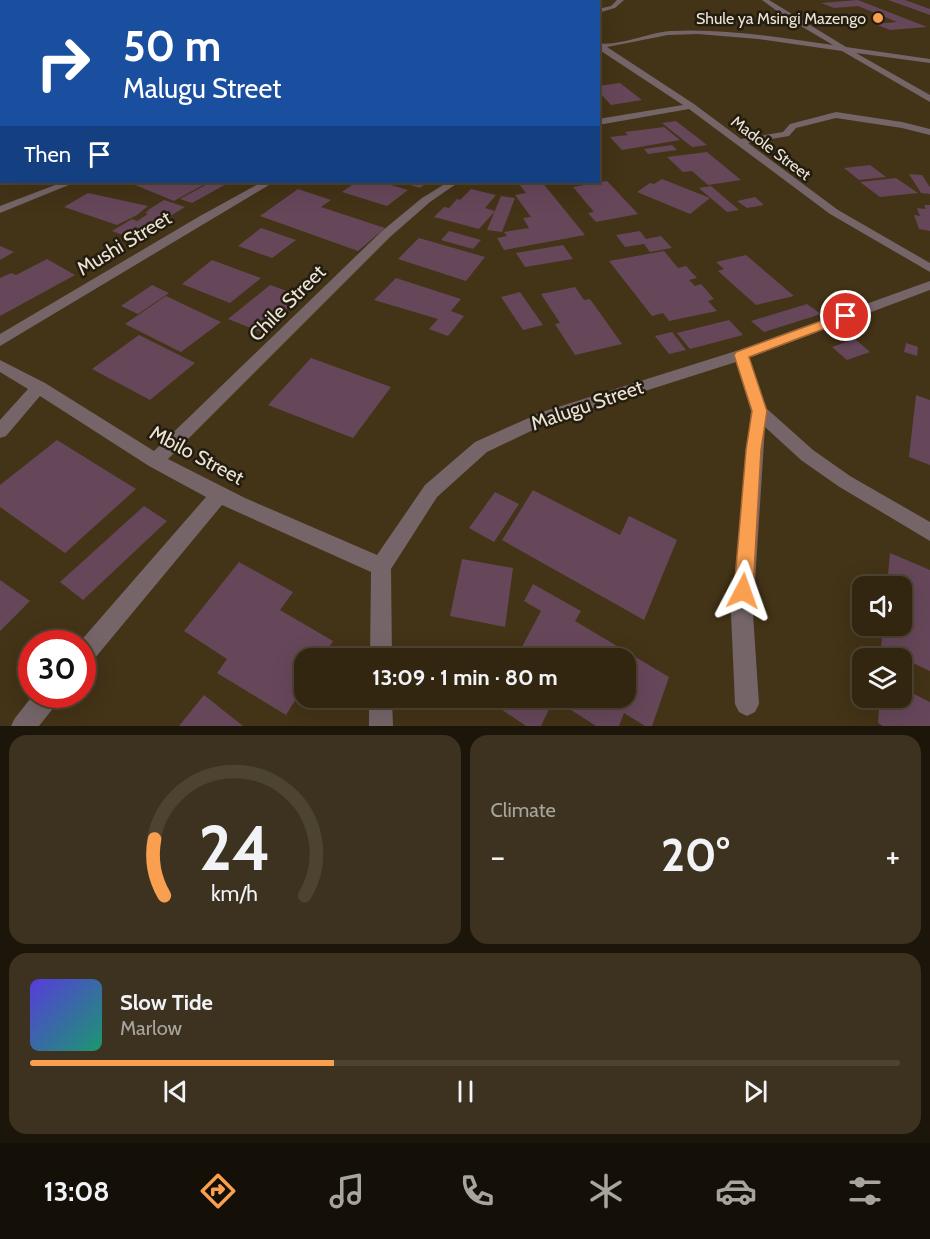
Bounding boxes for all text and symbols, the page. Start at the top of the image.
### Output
place label: Shule ya Msingi Mazengo [696,9,866,28]
marker: Shule ya Msingi Mazengo [871,11,885,25]
text: 50 m [123,20,221,72]
icon: right [24,24,102,102]
text: Malugu Street [123,72,281,105]
street label: Madole Street [727,112,815,184]
icon: arrive [83,138,116,171]
text: Then [24,141,71,168]
street label: Mushi Street [72,205,176,281]
street label: Chile Street [244,260,330,346]
pin [820,290,871,341]
icon: arrive [829,299,862,332]
street label: Malugu Street [528,374,647,435]
street label: Mbilo Street [146,420,248,490]
position arrow [711,559,775,623]
map controls [852,576,912,708]
button: sound [852,576,912,636]
speed limit sign: 30 [18,630,96,708]
button: layers [852,648,912,708]
text: 13:09 · 1 min · 80 m [372,664,558,691]
text: Climate [491,798,556,822]
text: 24 [199,810,271,886]
text: 20° [661,828,730,882]
text: − [491,836,505,876]
text: + [885,836,900,876]
text: km/h [211,881,258,907]
text: Slow Tide [120,989,213,1016]
text: Marlow [120,1016,182,1040]
icon: previous [159,1075,192,1108]
icon: pause [449,1075,482,1108]
icon: next [739,1075,772,1108]
icon: directions [197,1170,239,1212]
icon: music [326,1170,368,1212]
icon: phone [456,1170,498,1212]
icon: climate [585,1170,627,1212]
icon: car [715,1170,757,1212]
icon: filters [844,1170,886,1212]
text: 13:08 [44,1175,110,1208]

